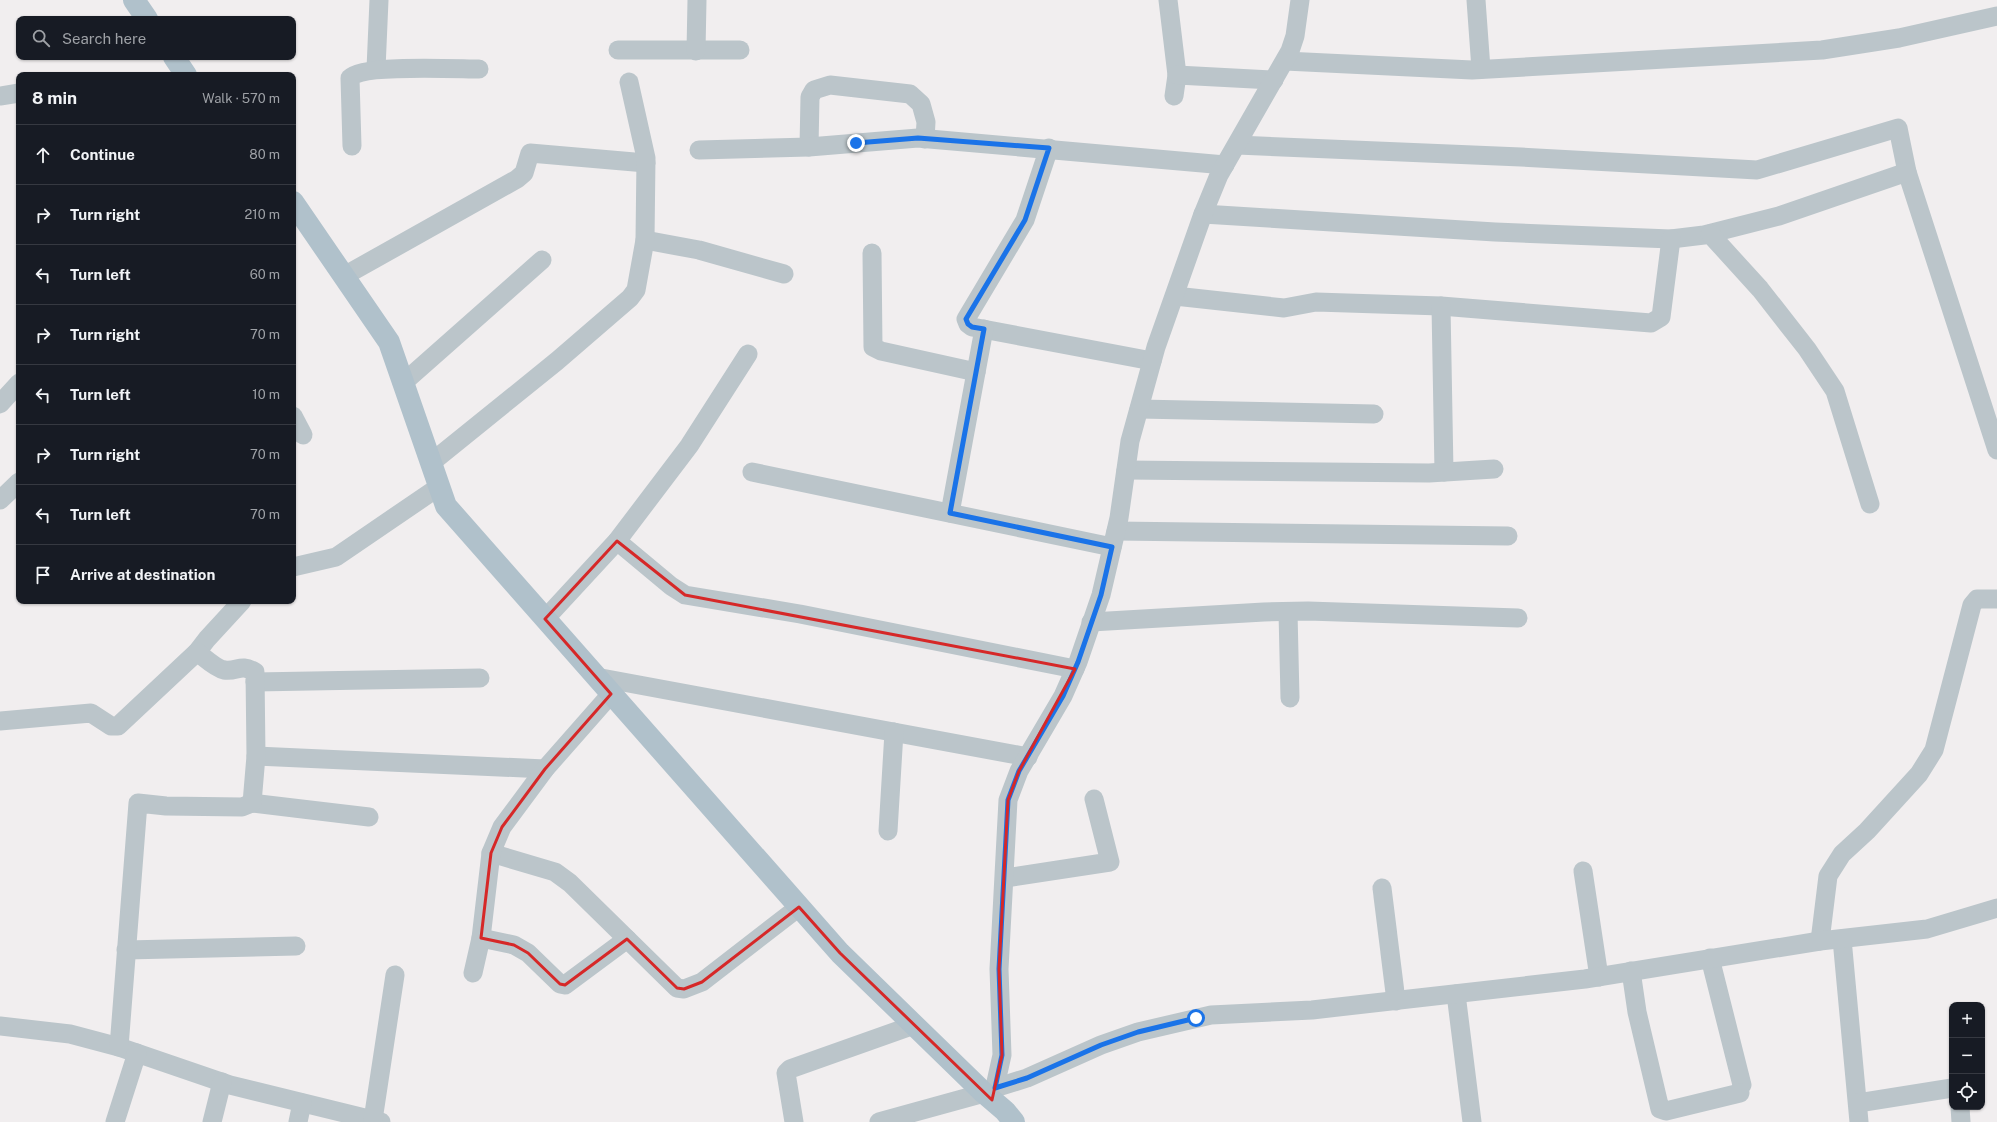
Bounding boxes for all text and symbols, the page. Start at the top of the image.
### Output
search box [16,16,296,60]
icon: search [30,27,52,49]
text: Search here [62,30,146,47]
text: 8 min [32,88,77,108]
text: Walk · 570 m [202,91,280,106]
route end [847,134,865,152]
icon: ahead [32,144,54,166]
text: Continue [70,146,135,163]
text: 80 m [249,147,280,162]
icon: right [32,204,54,226]
text: Turn right [70,206,140,223]
text: 210 m [245,207,280,222]
icon: left [32,264,54,286]
text: Turn left [70,266,131,283]
text: 60 m [250,267,280,282]
icon: right [32,324,54,346]
text: Turn right [70,326,140,343]
text: 70 m [250,327,280,342]
icon: left [32,384,54,406]
text: Turn left [70,386,131,403]
text: 10 m [252,387,280,402]
icon: right [32,444,54,466]
text: Turn right [70,446,140,463]
text: 70 m [250,447,280,462]
icon: left [32,504,54,526]
text: Turn left [70,506,131,523]
text: 70 m [250,507,280,522]
icon: arrive [32,564,54,586]
text: Arrive at destination [70,566,215,583]
map controls [1949,1002,1985,1110]
button: + [1949,1002,1985,1038]
route start [1187,1009,1205,1027]
button: − [1949,1038,1985,1074]
button: locate [1949,1074,1985,1110]

